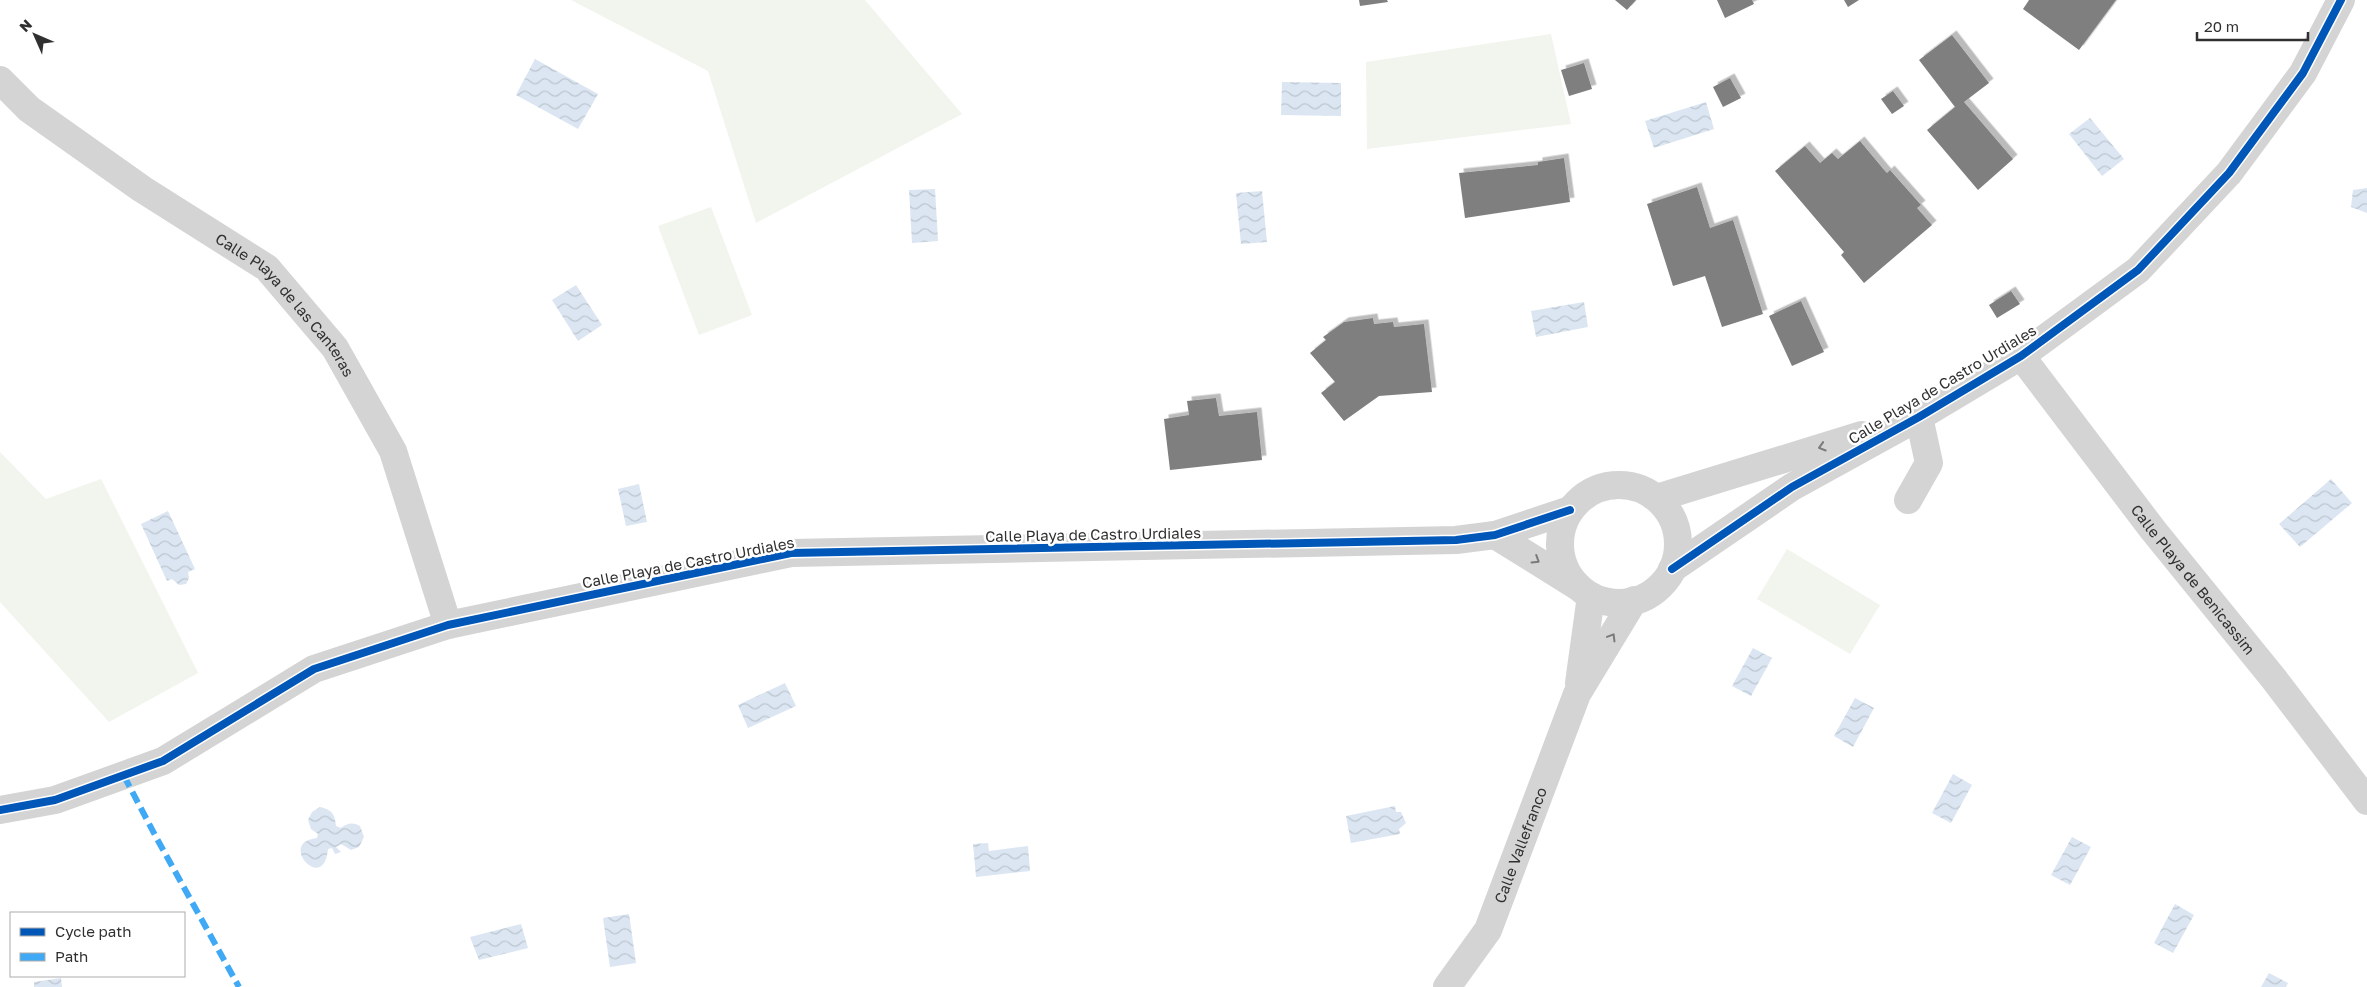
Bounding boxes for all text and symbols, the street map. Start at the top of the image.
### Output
north arrow [10,10,60,60]
scale bar [2197,10,2308,42]
text: N [16,16,35,35]
text: 20 m [2204,17,2239,35]
street label: Calle Playa de las Canteras [212,229,358,380]
street label: Calle Playa de Castro Urdiales [1845,321,2039,447]
one-way arrow [1818,441,1827,451]
street label: Calle Playa de Benicassim [2128,501,2259,658]
street label: Calle Playa de Castro Urdiales [985,523,1201,545]
street label: Calle Playa de Castro Urdiales [580,533,796,591]
one-way arrow [1531,554,1540,564]
one-way arrow [1605,634,1615,643]
street label: Calle Vallefranco [1490,785,1550,905]
legend [10,912,185,977]
text: Cycle path [55,922,131,940]
text: Path [55,947,88,965]

